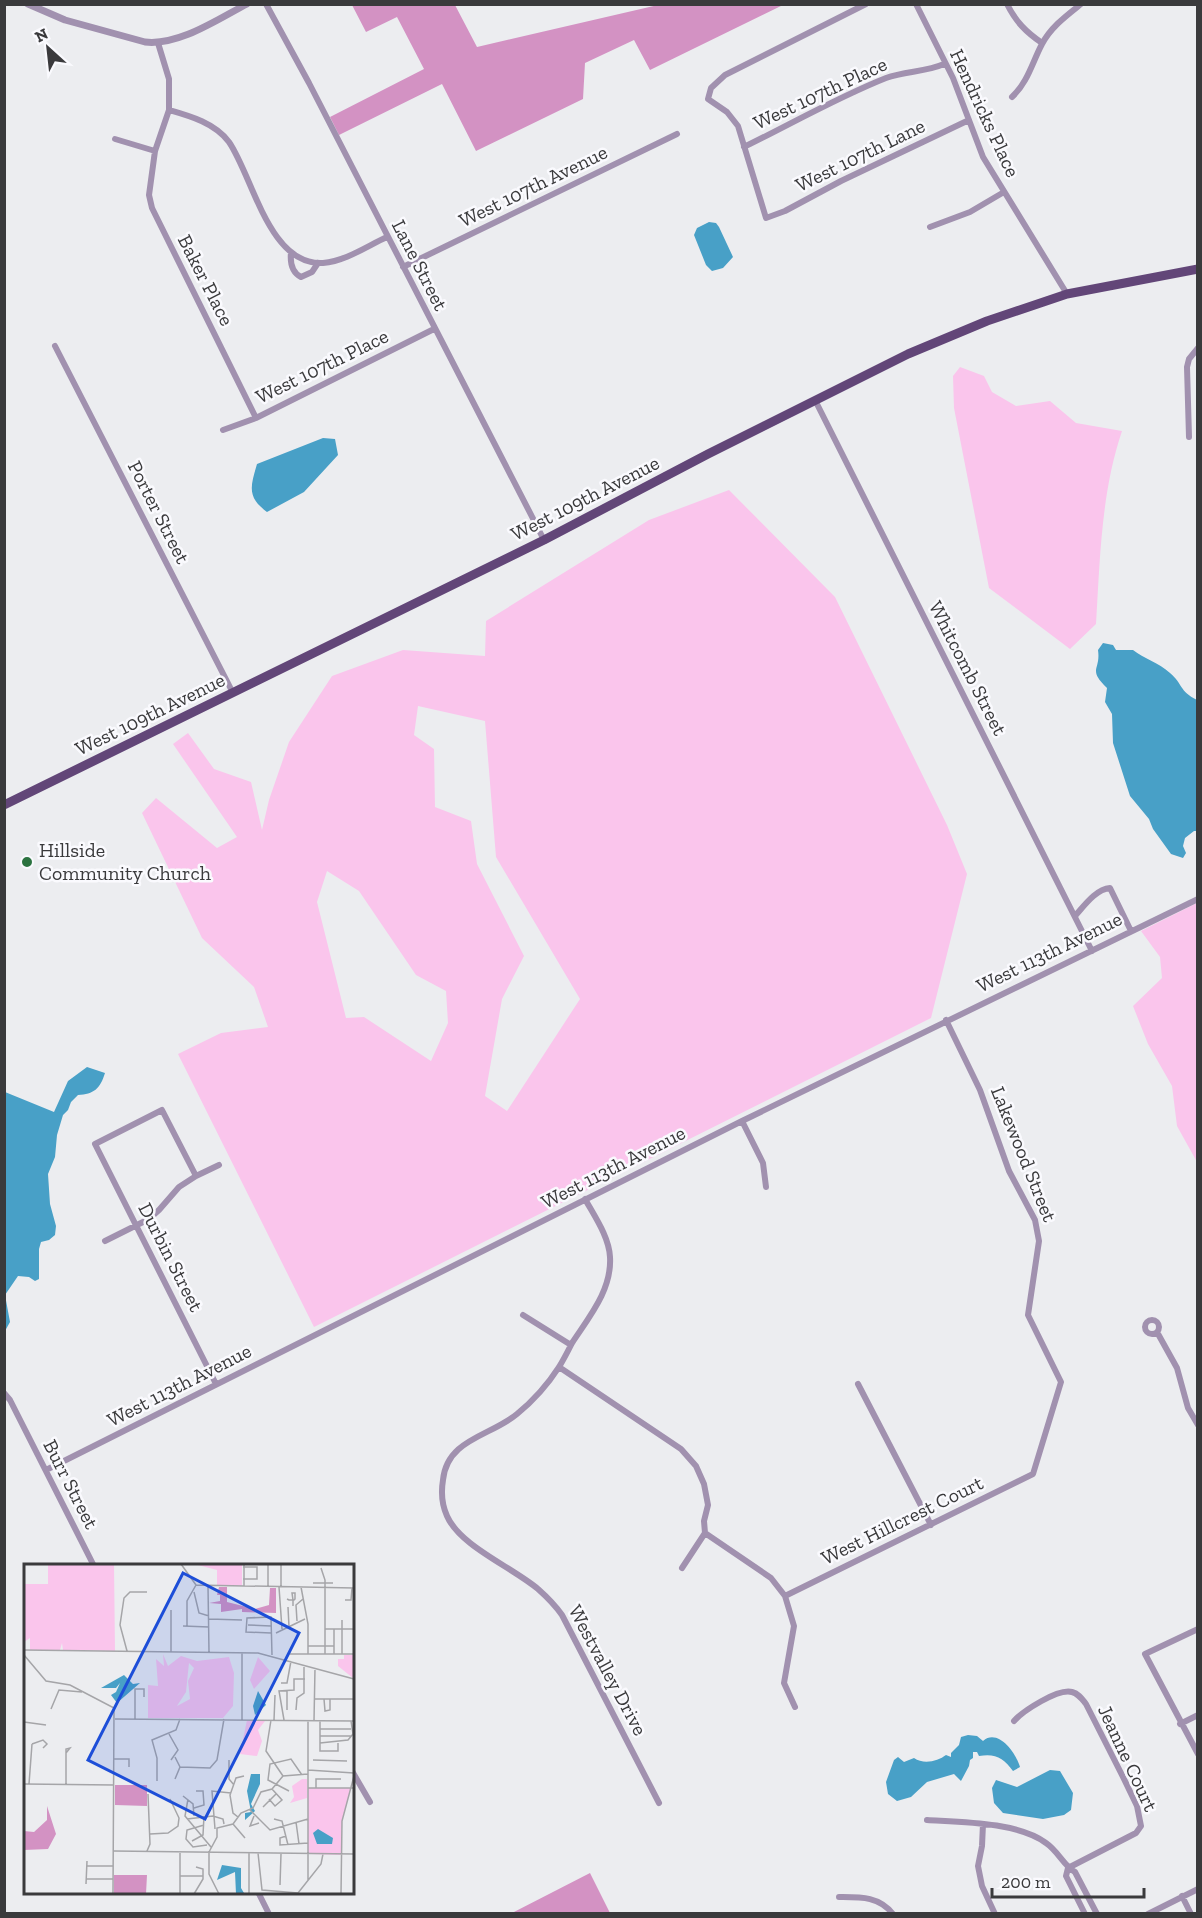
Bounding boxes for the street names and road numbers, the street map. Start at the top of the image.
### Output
street label: Hendricks Place [945,45,1025,181]
street label: West 107th Place [749,52,891,134]
street label: West 107th Lane [791,113,929,197]
street label: West 107th Avenue [455,140,611,232]
street label: Lane Street [387,216,453,315]
street label: Baker Place [173,230,239,330]
street label: West 107th Place [252,324,392,408]
street label: West 109th Avenue [507,450,663,546]
street label: Porter Street [123,457,195,568]
street label: Whitcomb Street [924,597,1012,740]
street label: West 109th Avenue [71,667,229,761]
street label: West 113th Avenue [972,906,1126,998]
street label: Lakewood Street [986,1083,1062,1226]
street label: West 113th Avenue [537,1120,689,1214]
street label: Durbin Street [133,1199,209,1316]
street label: West 113th Avenue [103,1338,255,1432]
street label: Burr Street [38,1435,104,1533]
street label: West Hillcrest Court [817,1470,987,1570]
street label: Westvalley Drive [564,1601,652,1739]
street label: Jeanne Court [1093,1701,1163,1816]

